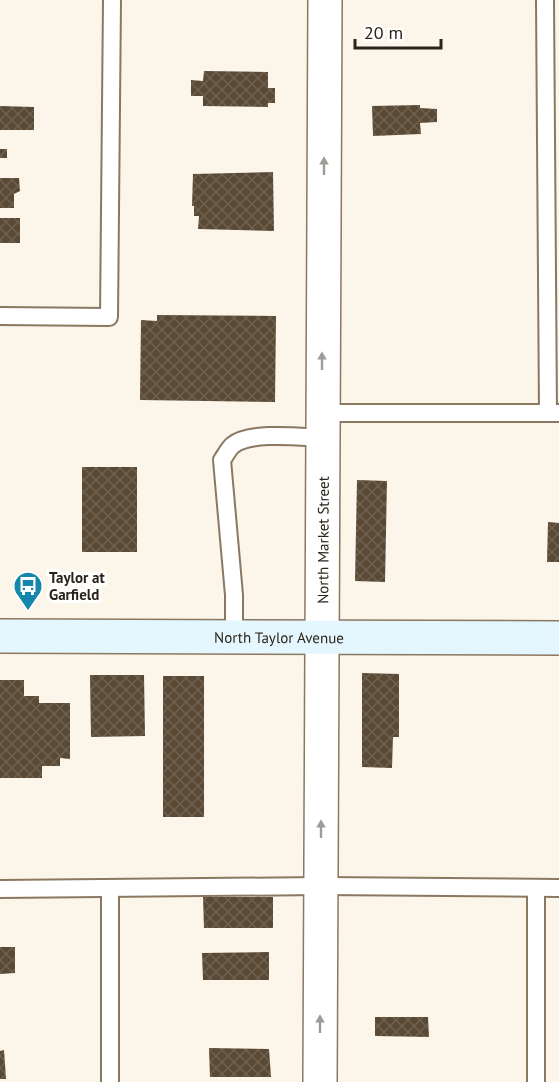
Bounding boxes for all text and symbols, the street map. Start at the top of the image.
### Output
scale bar [355,12,440,50]
text: 20 m [364,21,403,44]
one-way arrow [319,156,329,175]
one-way arrow [317,351,327,370]
street label: North Market Street [313,476,332,604]
place label: Taylor at Garfield [49,568,106,604]
bus stop icon: Taylor at Garfield [12,570,44,612]
street label: North Taylor Avenue [214,627,344,647]
one-way arrow [316,819,326,838]
one-way arrow [315,1014,325,1033]

